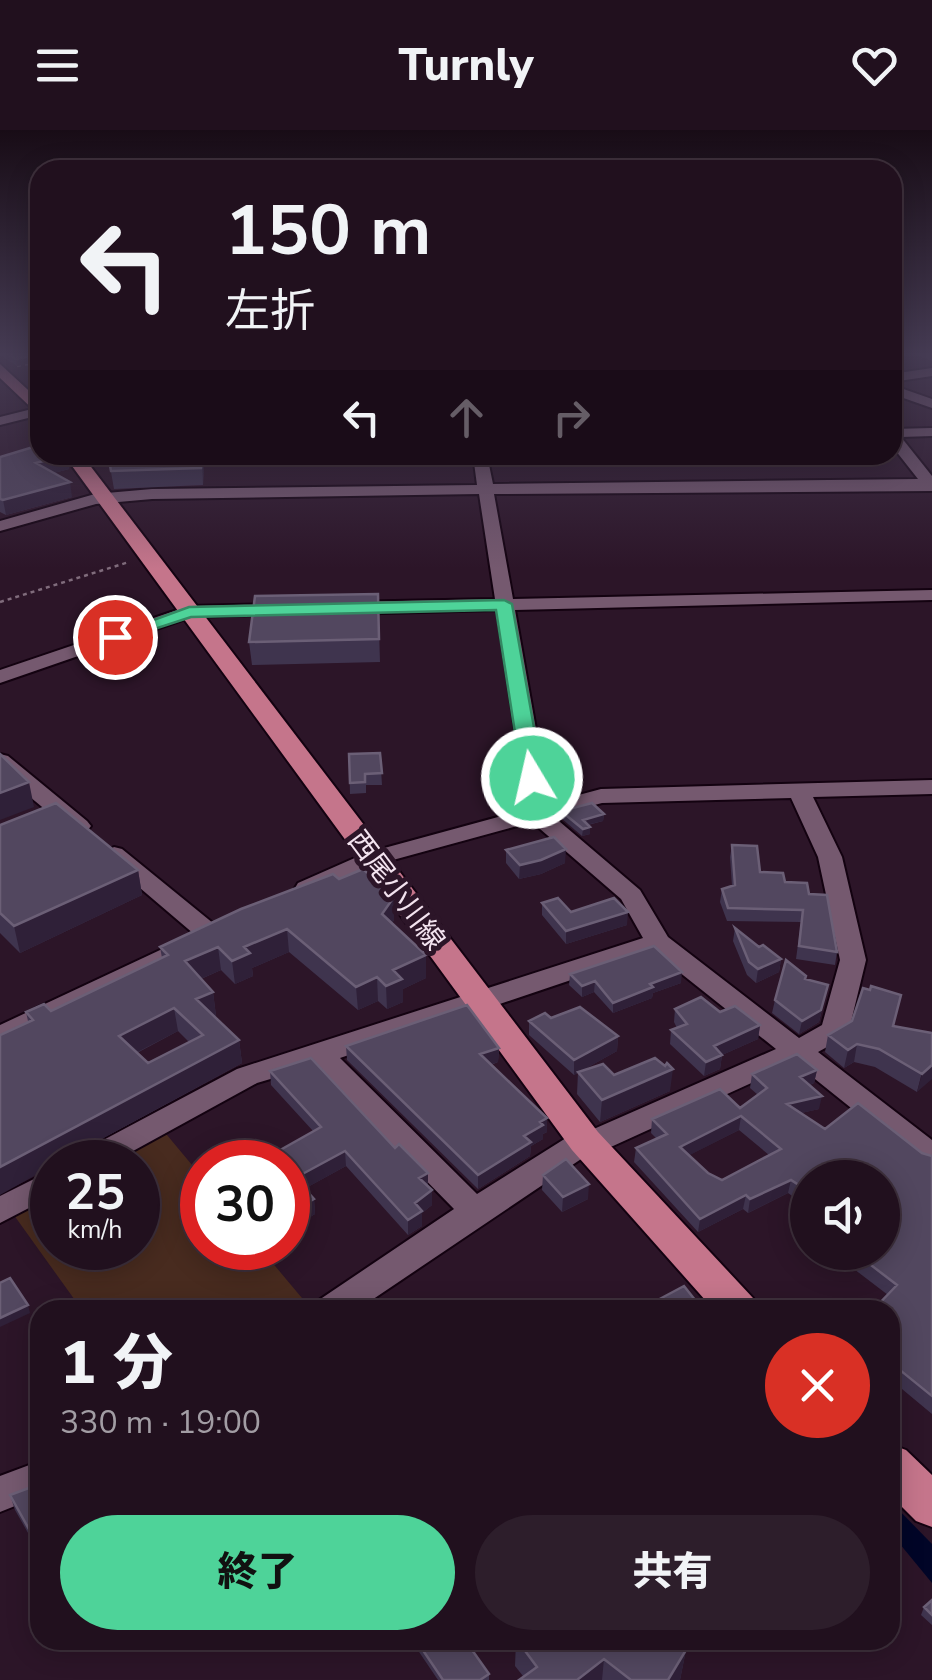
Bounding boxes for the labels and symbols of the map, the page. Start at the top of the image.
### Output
pin [73,595,158,680]
position arrow [480,726,584,830]
street label: 西尾小川線 [339,823,454,958]
speed limit sign: 30 [180,1140,310,1270]

